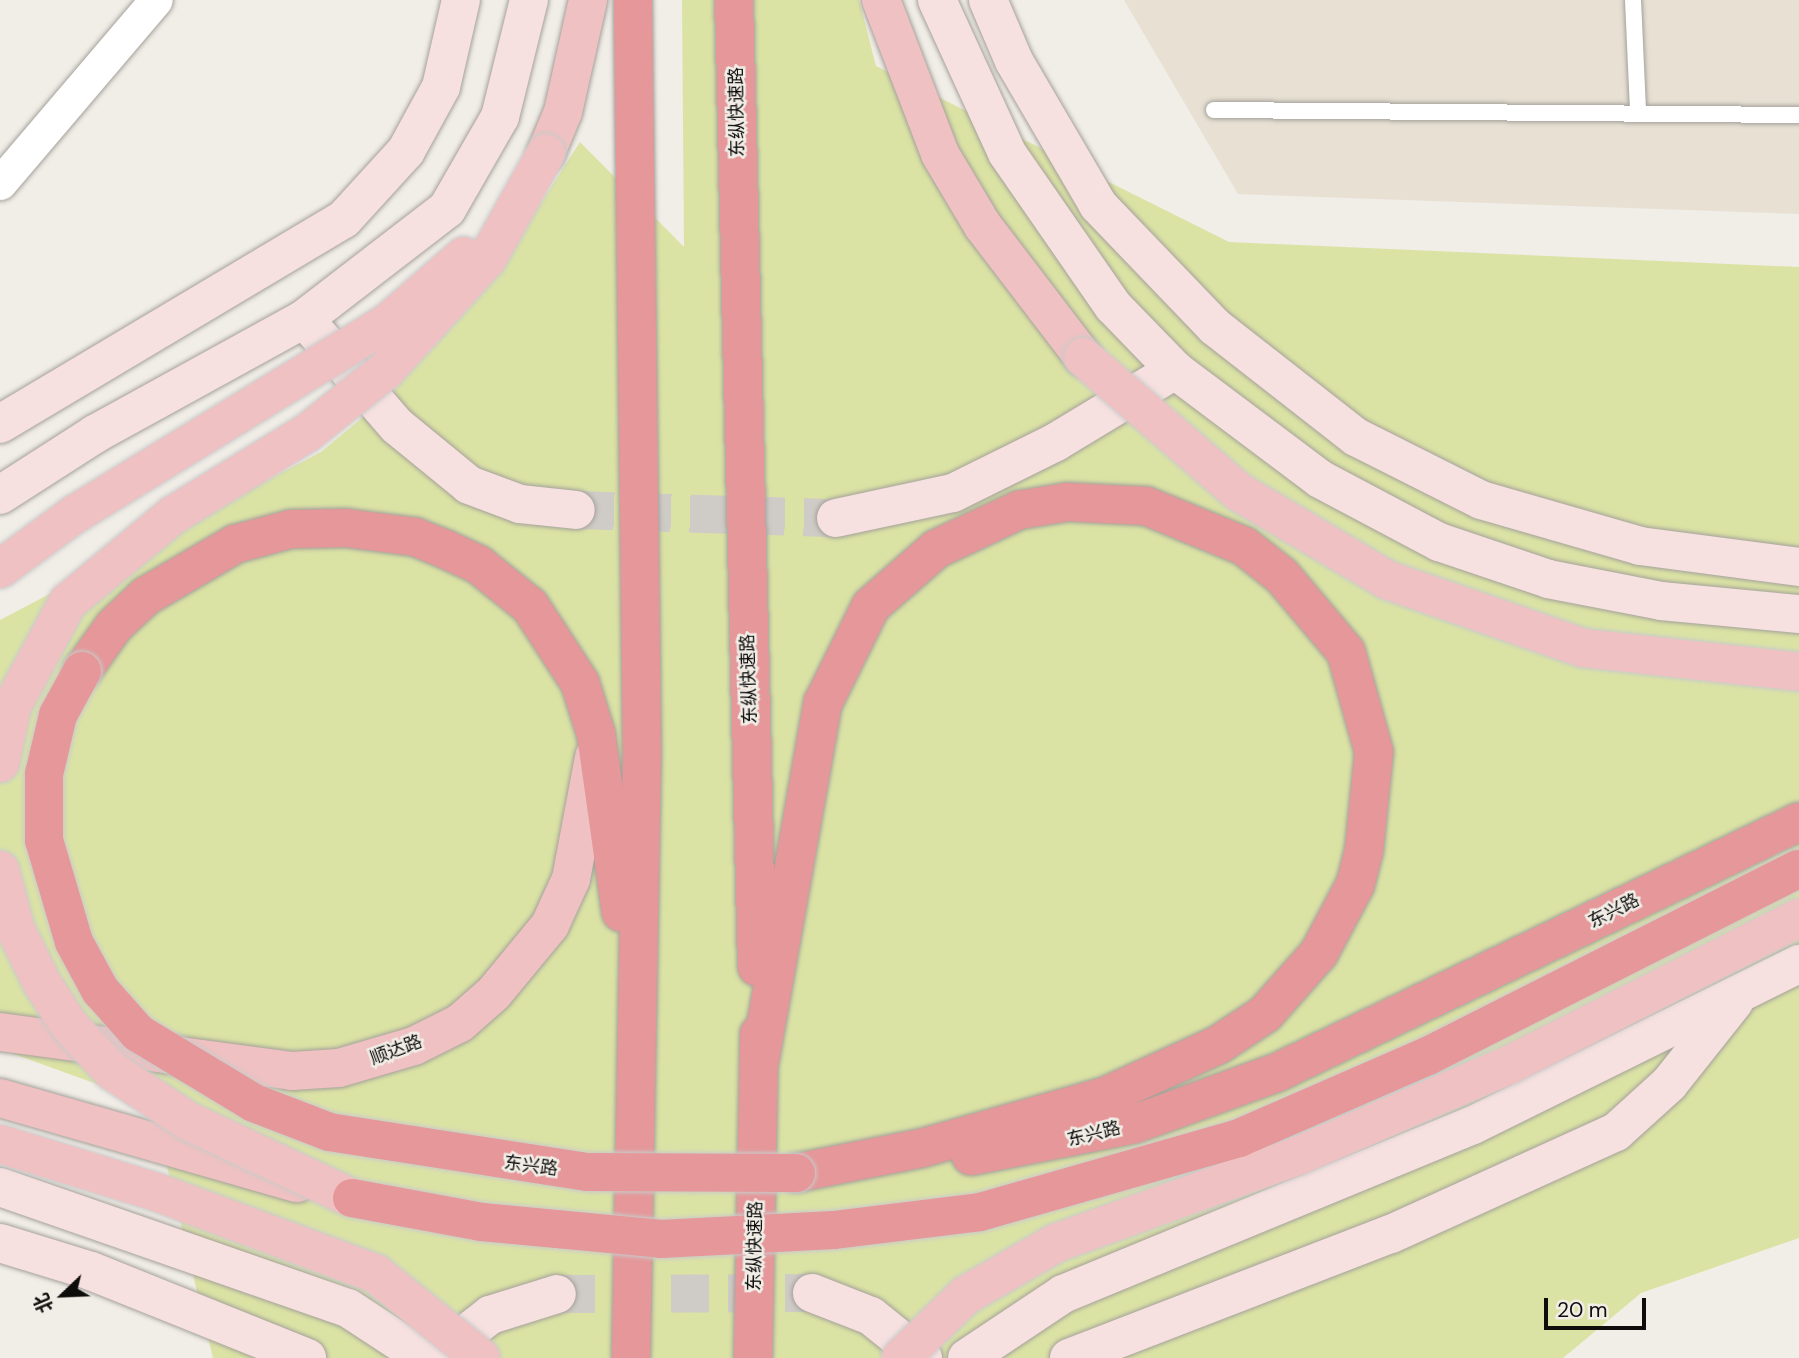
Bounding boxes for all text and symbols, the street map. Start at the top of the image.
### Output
street label: 东纵快速路 [725,67,749,157]
street label: 东纵快速路 [737,634,761,724]
street label: 东兴路 [1585,889,1643,933]
street label: 顺达路 [367,1031,425,1069]
street label: 东兴路 [1065,1117,1123,1151]
street label: 东兴路 [503,1152,559,1180]
street label: 东纵快速路 [743,1201,767,1291]
north arrow [28,1260,98,1330]
scale bar [1547,1284,1648,1328]
text: 北 [28,1290,58,1317]
text: 20 m [1557,1296,1608,1324]

